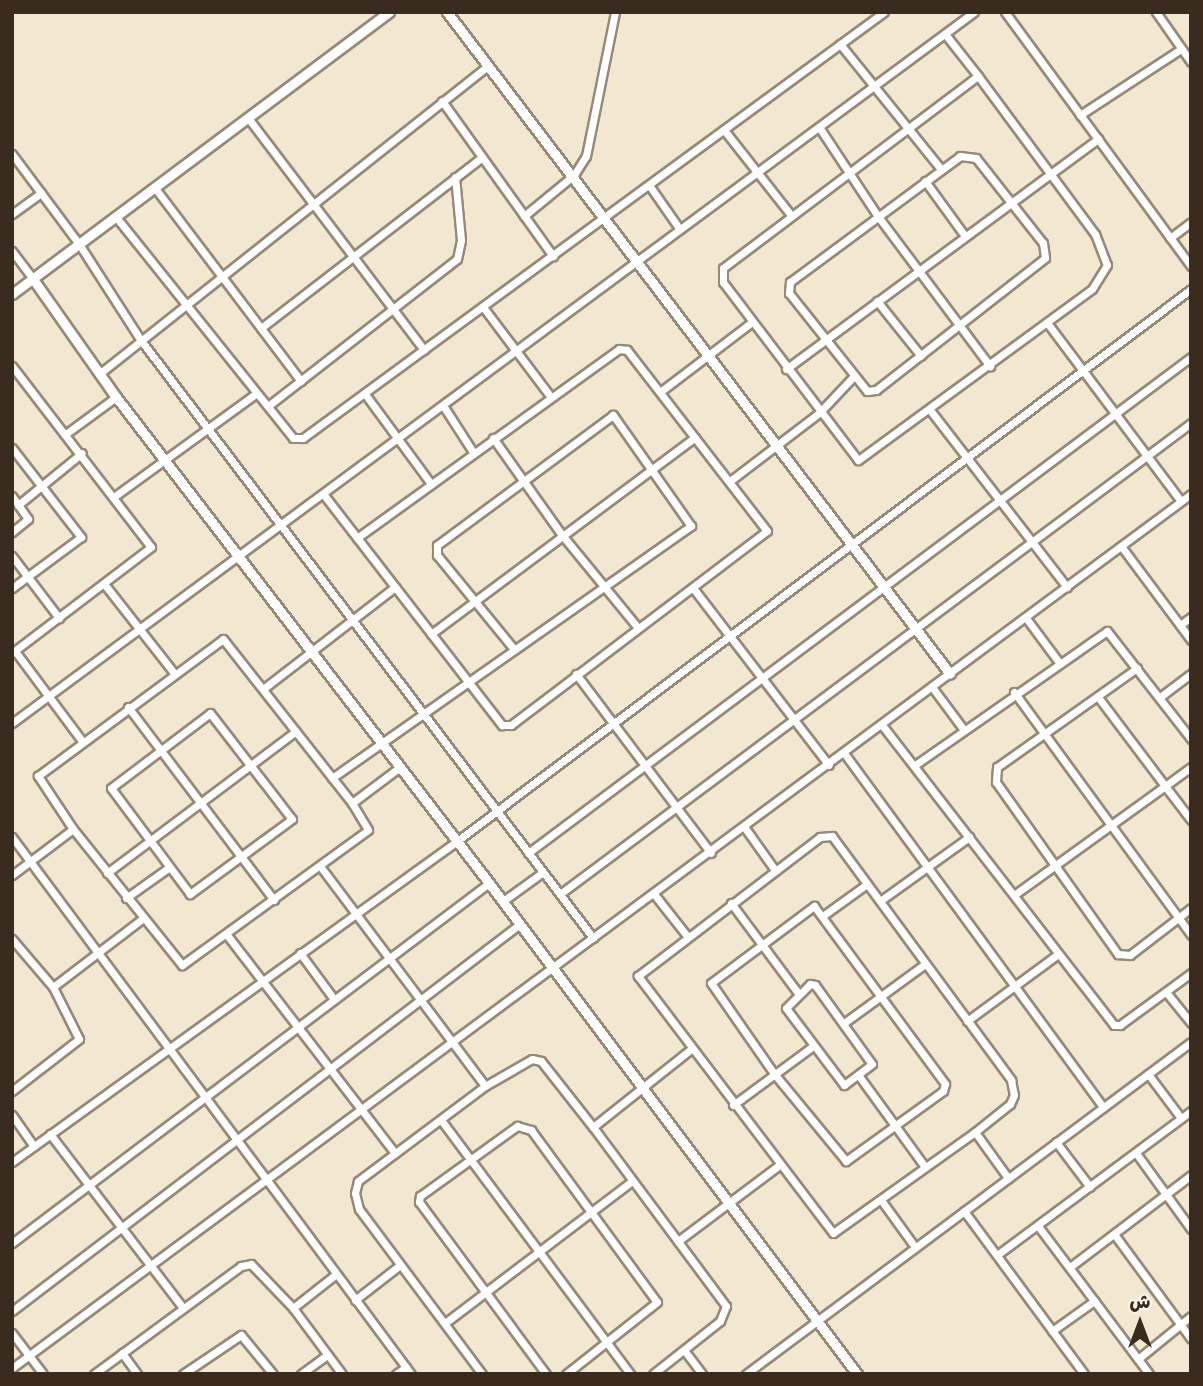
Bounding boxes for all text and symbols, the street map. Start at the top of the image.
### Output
north arrow [1105,1288,1175,1358]
text: ش [1130,1290,1150,1314]

